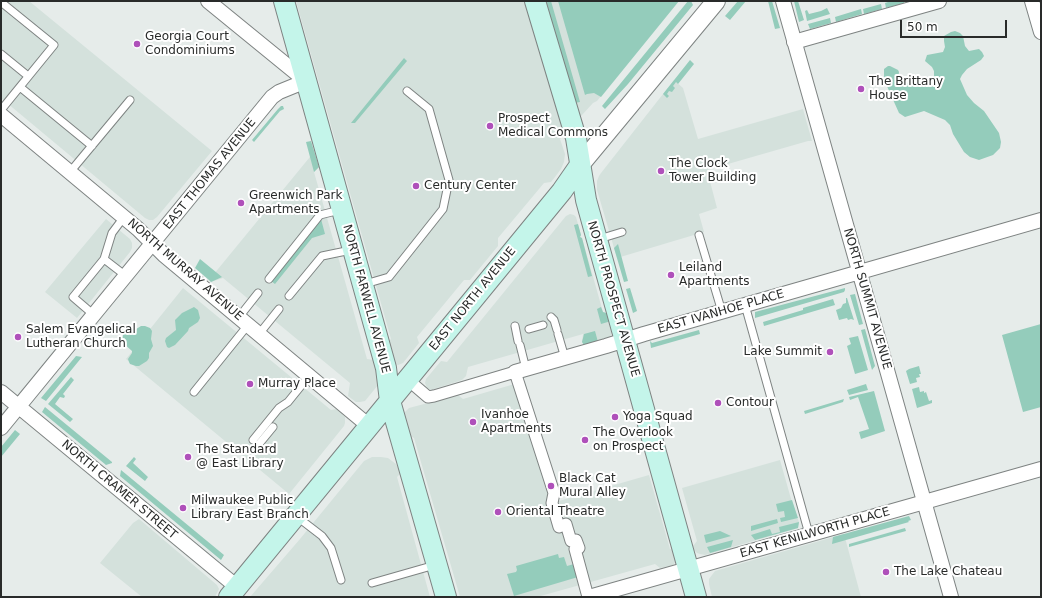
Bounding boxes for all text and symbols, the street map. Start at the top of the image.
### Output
scale bar [902,12,1009,38]
text: 50 m [907,20,938,34]
place label: Georgia Court Condominiums [145,30,235,58]
marker: Georgia Court Condominiums [132,39,142,49]
place label: The Brittany House [869,75,943,103]
marker: The Brittany House [856,84,866,94]
place label: Prospect Medical Commons [498,112,608,140]
street label: EAST THOMAS AVENUE [161,115,259,233]
marker: Prospect Medical Commons [485,121,495,131]
place label: The Clock Tower Building [669,157,756,185]
marker: The Clock Tower Building [656,166,666,176]
place label: Century Center [424,179,516,193]
marker: Century Center [411,181,421,191]
place label: Greenwich Park Apartments [249,189,342,217]
marker: Greenwich Park Apartments [236,198,246,208]
street label: NORTH MURRAY AVENUE [124,216,246,324]
street label: NORTH PROSPECT AVENUE [584,219,642,379]
street label: NORTH FARWELL AVENUE [339,223,393,375]
street label: NORTH SUMMIT AVENUE [840,227,894,371]
street label: EAST NORTH AVENUE [427,244,519,354]
place label: Leiland Apartments [679,261,749,289]
marker: Leiland Apartments [666,270,676,280]
street label: EAST IVANHOE PLACE [656,287,786,337]
place label: Salem Evangelical Lutheran Church [26,323,136,351]
marker: Salem Evangelical Lutheran Church [13,332,23,342]
place label: Lake Summit [744,345,822,359]
marker: Lake Summit [825,347,835,357]
place label: Murray Place [258,377,336,391]
marker: Murray Place [245,379,255,389]
place label: Contour [726,396,774,410]
marker: Contour [713,398,723,408]
place label: Ivanhoe Apartments [481,408,551,436]
place label: Yoga Squad [623,410,693,424]
marker: Yoga Squad [610,412,620,422]
marker: Ivanhoe Apartments [468,417,478,427]
place label: The Overlook on Prospect [593,426,673,454]
marker: The Overlook on Prospect [580,435,590,445]
street label: NORTH CRAMER STREET [58,437,180,543]
place label: The Standard @ East Library [196,443,283,471]
marker: The Standard @ East Library [183,452,193,462]
place label: Black Cat Mural Alley [559,472,626,500]
marker: Black Cat Mural Alley [546,481,556,491]
place label: Milwaukee Public Library East Branch [191,494,309,522]
marker: Milwaukee Public Library East Branch [178,503,188,513]
place label: Oriental Theatre [506,505,604,519]
street label: EAST KENILWORTH PLACE [738,505,892,561]
marker: Oriental Theatre [493,507,503,517]
place label: The Lake Chateau [894,565,1002,579]
marker: The Lake Chateau [881,567,891,577]

